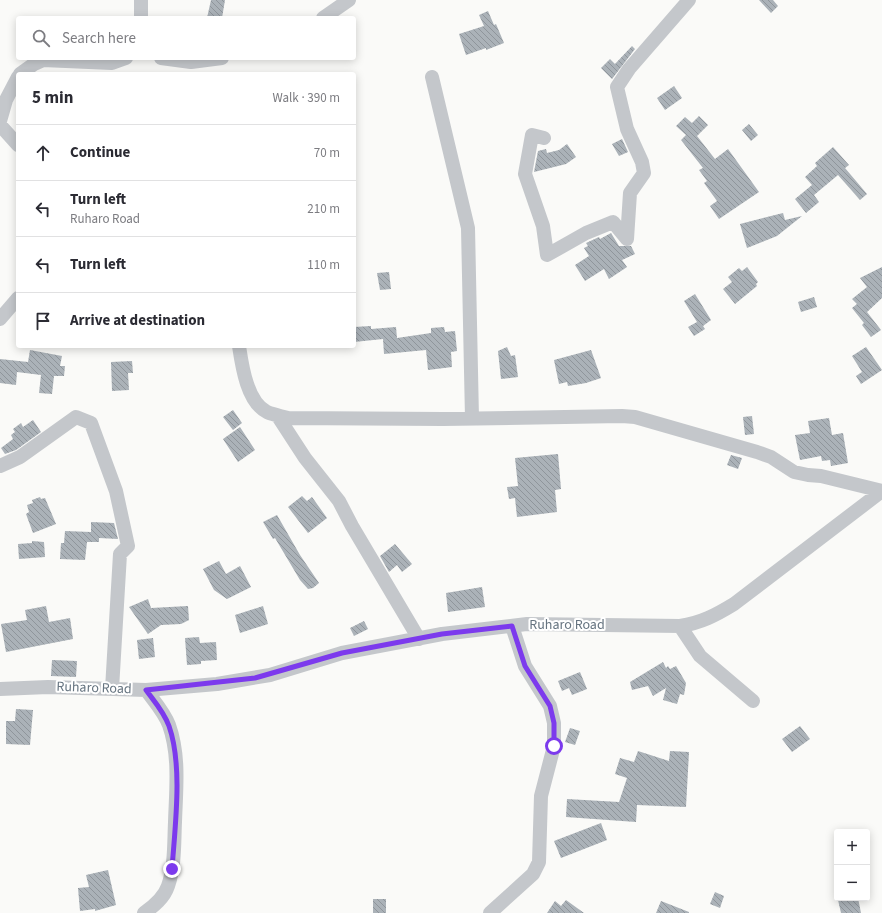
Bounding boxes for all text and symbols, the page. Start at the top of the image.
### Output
search box [16,16,356,60]
icon: search [30,27,52,49]
text: Search here [62,28,136,49]
text: 5 min [32,86,73,110]
text: Walk · 390 m [272,89,340,107]
icon: ahead [32,142,54,164]
text: Continue [70,142,130,163]
text: 70 m [314,144,340,162]
text: Turn left [70,189,126,210]
icon: left [32,198,54,220]
text: 210 m [307,200,340,218]
text: Ruharo Road [70,210,140,228]
icon: left [32,254,54,276]
text: Turn left [70,254,126,275]
text: 110 m [307,256,340,274]
icon: arrive [32,310,54,332]
text: Arrive at destination [70,310,205,331]
street label: Ruharo Road [529,615,605,635]
street label: Ruharo Road [56,677,132,699]
route start [545,737,563,755]
map controls [834,829,870,901]
button: + [834,829,870,865]
route end [163,860,181,878]
button: − [834,865,870,901]

